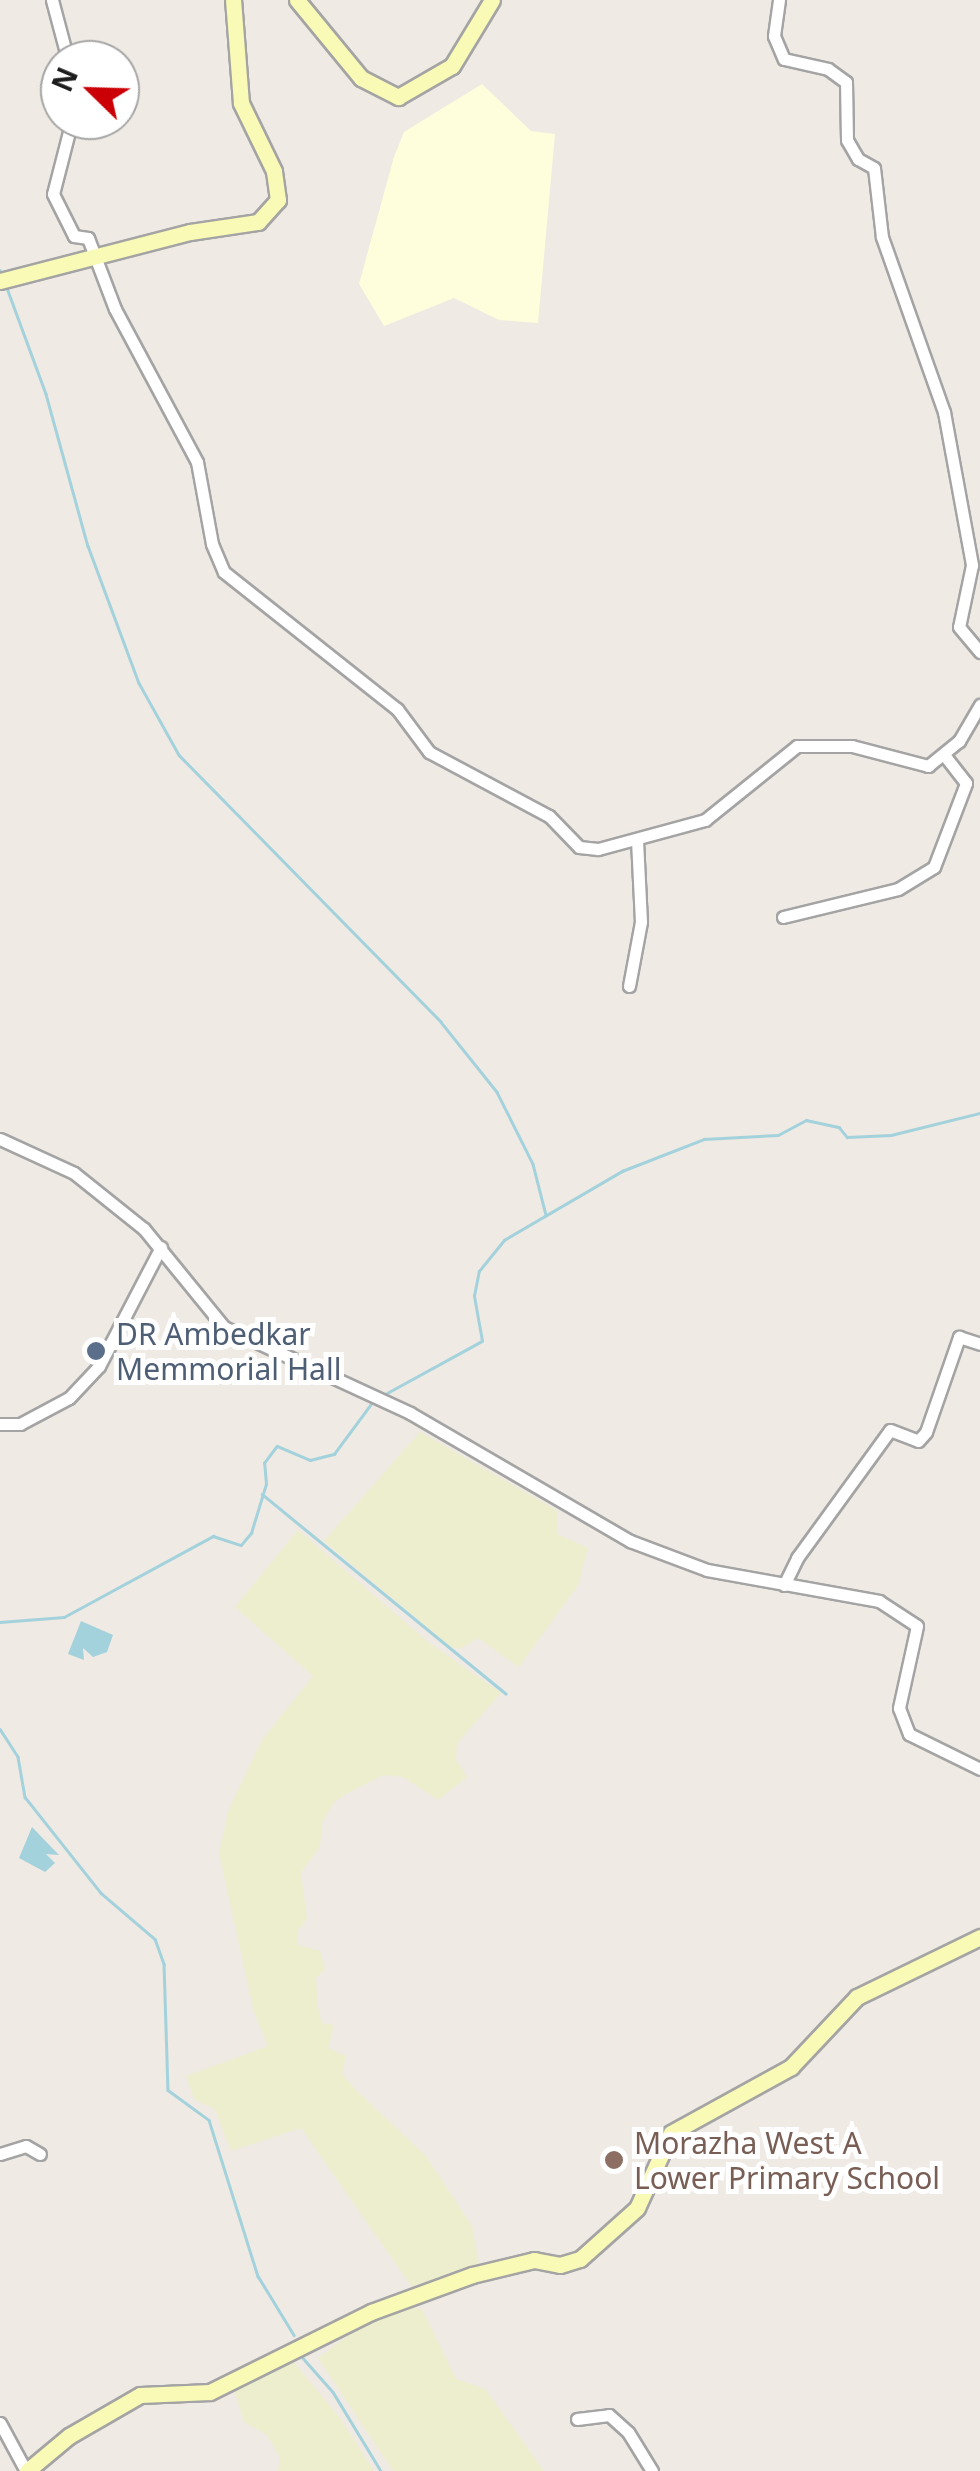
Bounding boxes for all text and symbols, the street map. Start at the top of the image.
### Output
north arrow [40,40,140,140]
text: N [42,61,86,97]
place label: DR Ambedkar Memmorial Hall [116,1316,341,1386]
marker: DR Ambedkar Memmorial Hall [85,1340,107,1362]
place label: Morazha West A Lower Primary School [634,2125,940,2196]
marker: Morazha West A Lower Primary School [603,2149,625,2171]

